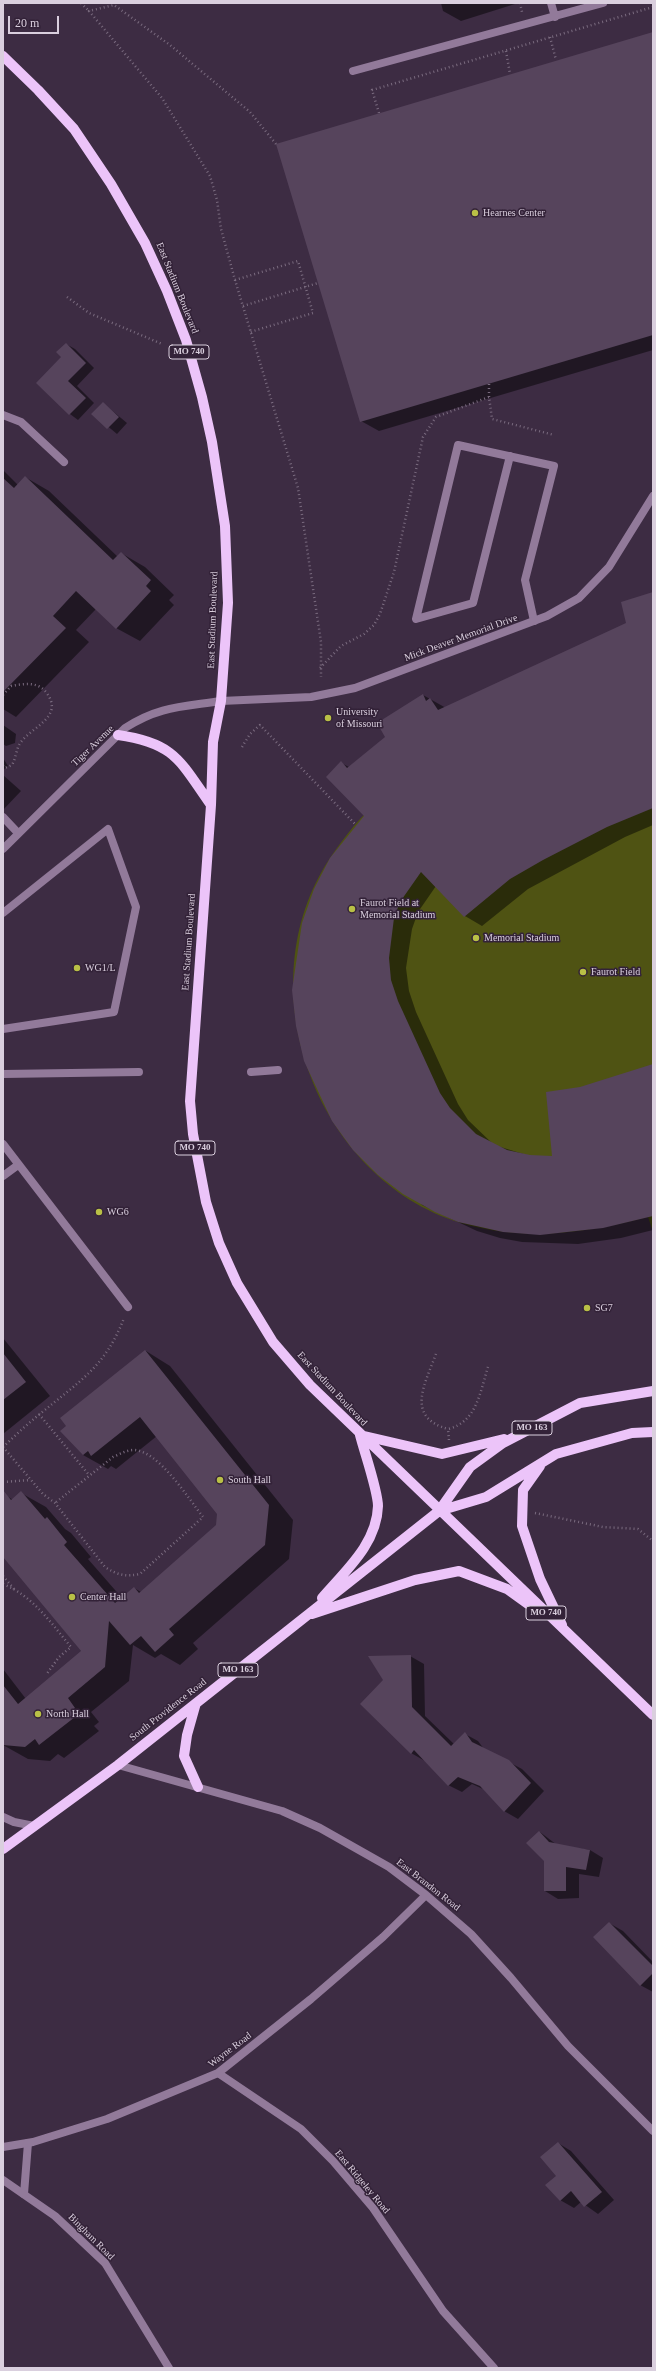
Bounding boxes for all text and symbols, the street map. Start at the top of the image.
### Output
scale bar [10,8,61,34]
text: 20 m [15,16,39,30]
place label: Hearnes Center [483,207,545,219]
marker: Hearnes Center [470,208,480,218]
street label: East Stadium Boulevard [153,241,201,335]
road number: MO 740 [169,345,209,359]
street label: East Stadium Boulevard [205,571,221,669]
street label: Mick Deaver Memorial Drive [403,612,519,664]
place label: University of Missouri [336,706,382,730]
marker: University of Missouri [323,713,333,723]
street label: Tiger Avenue [69,723,117,769]
street label: East Stadium Boulevard [180,893,198,991]
place label: Faurot Field at Memorial Stadium [360,897,435,920]
marker: Faurot Field at Memorial Stadium [347,904,357,914]
place label: Memorial Stadium [484,932,559,944]
marker: Memorial Stadium [471,933,481,943]
place label: WG1/L [85,962,116,974]
marker: WG1/L [72,963,82,973]
place label: Faurot Field [591,966,640,978]
marker: Faurot Field [578,967,588,977]
road number: MO 740 [175,1141,215,1155]
place label: WG6 [107,1206,129,1218]
marker: WG6 [94,1207,104,1217]
place label: SG7 [595,1302,613,1314]
marker: SG7 [582,1303,592,1313]
street label: East Stadium Boulevard [294,1349,370,1429]
road number: MO 163 [512,1421,552,1435]
place label: South Hall [228,1474,271,1486]
marker: South Hall [215,1475,225,1485]
place label: Center Hall [80,1591,126,1603]
marker: Center Hall [67,1592,77,1602]
road number: MO 740 [526,1606,566,1620]
road number: MO 163 [218,1663,258,1677]
street label: South Providence Road [127,1676,209,1744]
place label: North Hall [46,1708,89,1720]
marker: North Hall [33,1709,43,1719]
street label: East Brandon Road [394,1856,462,1914]
street label: Wayne Road [206,2030,254,2070]
street label: East Ridgeley Road [332,2148,392,2216]
street label: Bingham Road [65,2211,117,2263]

